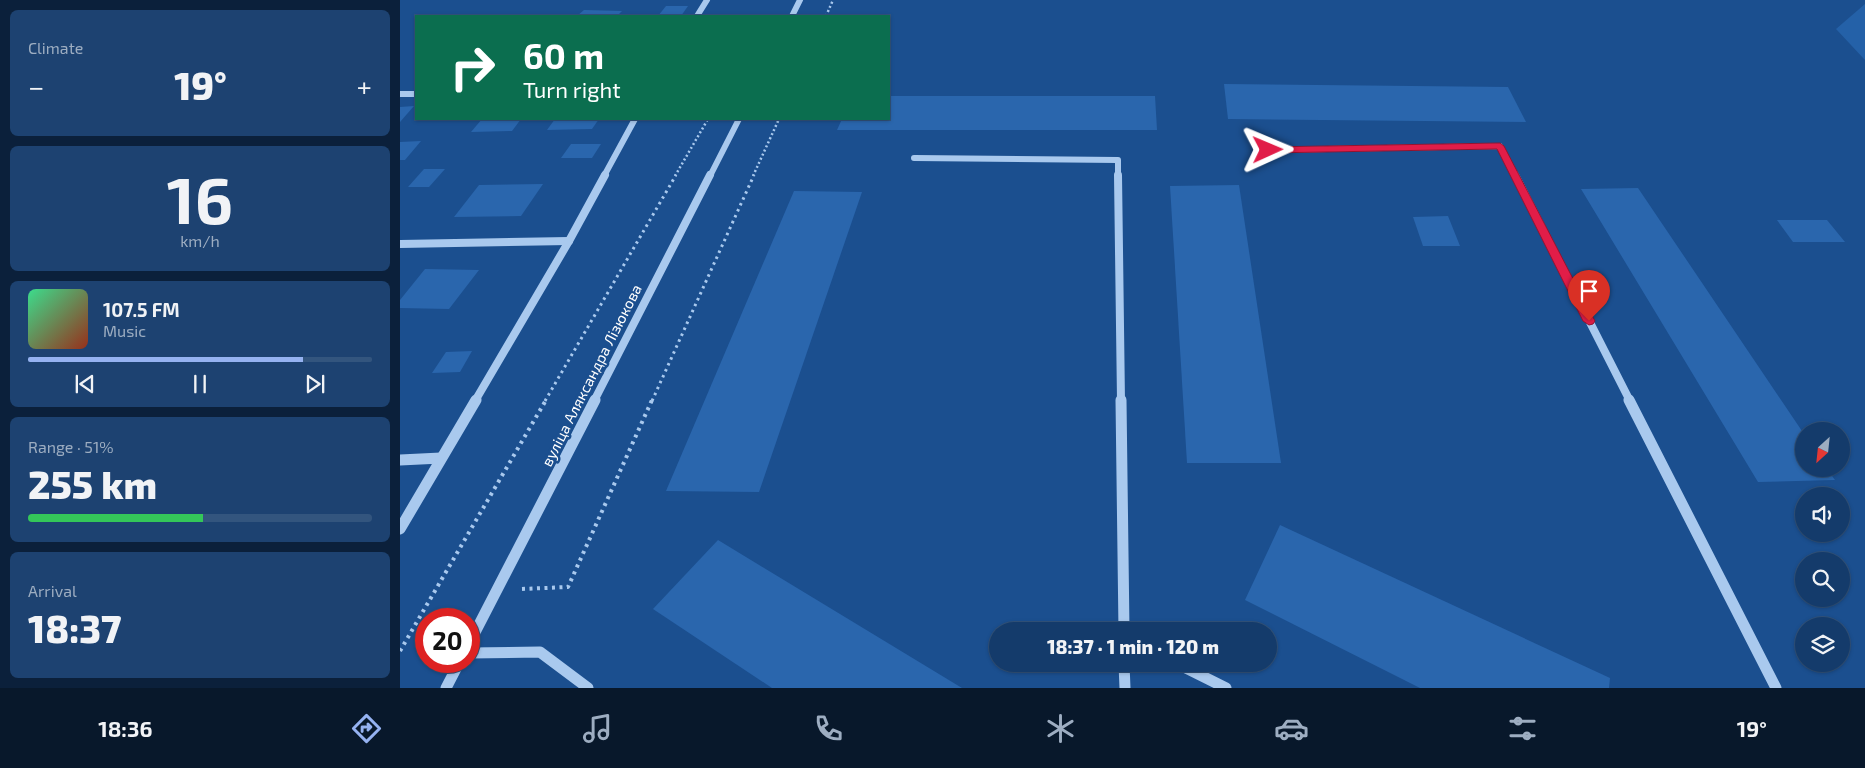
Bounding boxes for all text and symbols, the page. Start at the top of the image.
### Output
text: 60 m [523,34,604,76]
icon: right [440,35,505,100]
text: Climate [28,38,83,57]
text: 19° [174,62,227,108]
text: − [28,69,44,103]
text: + [357,69,372,103]
text: Turn right [523,76,621,102]
position arrow [1241,123,1293,175]
text: 16 [167,159,233,237]
text: km/h [180,231,220,250]
pin [1568,270,1610,321]
icon: arrive [1575,277,1603,305]
street label: вуліца Аляксандра Лізюкова [537,281,646,469]
text: 107.5 FM [103,298,180,321]
text: Music [103,321,146,340]
icon: previous [71,370,99,398]
icon: pause [186,370,214,398]
icon: next [301,370,329,398]
north arrow [1795,422,1850,478]
map controls [1795,422,1850,672]
text: Range · 51% [28,437,114,456]
text: 255 km [28,461,157,507]
button: sound [1795,487,1850,542]
button: search [1795,552,1850,607]
text: Arrival [28,581,77,600]
text: 18:37 [28,605,121,651]
speed limit sign: 20 [415,608,480,673]
button: layers [1795,617,1850,672]
text: 18:37 · 1 min · 120 m [1047,635,1219,658]
icon: directions [349,711,384,746]
icon: music [580,711,615,746]
icon: phone [811,711,846,746]
icon: climate [1043,711,1078,746]
icon: car [1274,711,1309,746]
icon: filters [1505,711,1540,746]
text: 18:36 [98,715,152,741]
text: 19° [1737,715,1767,741]

